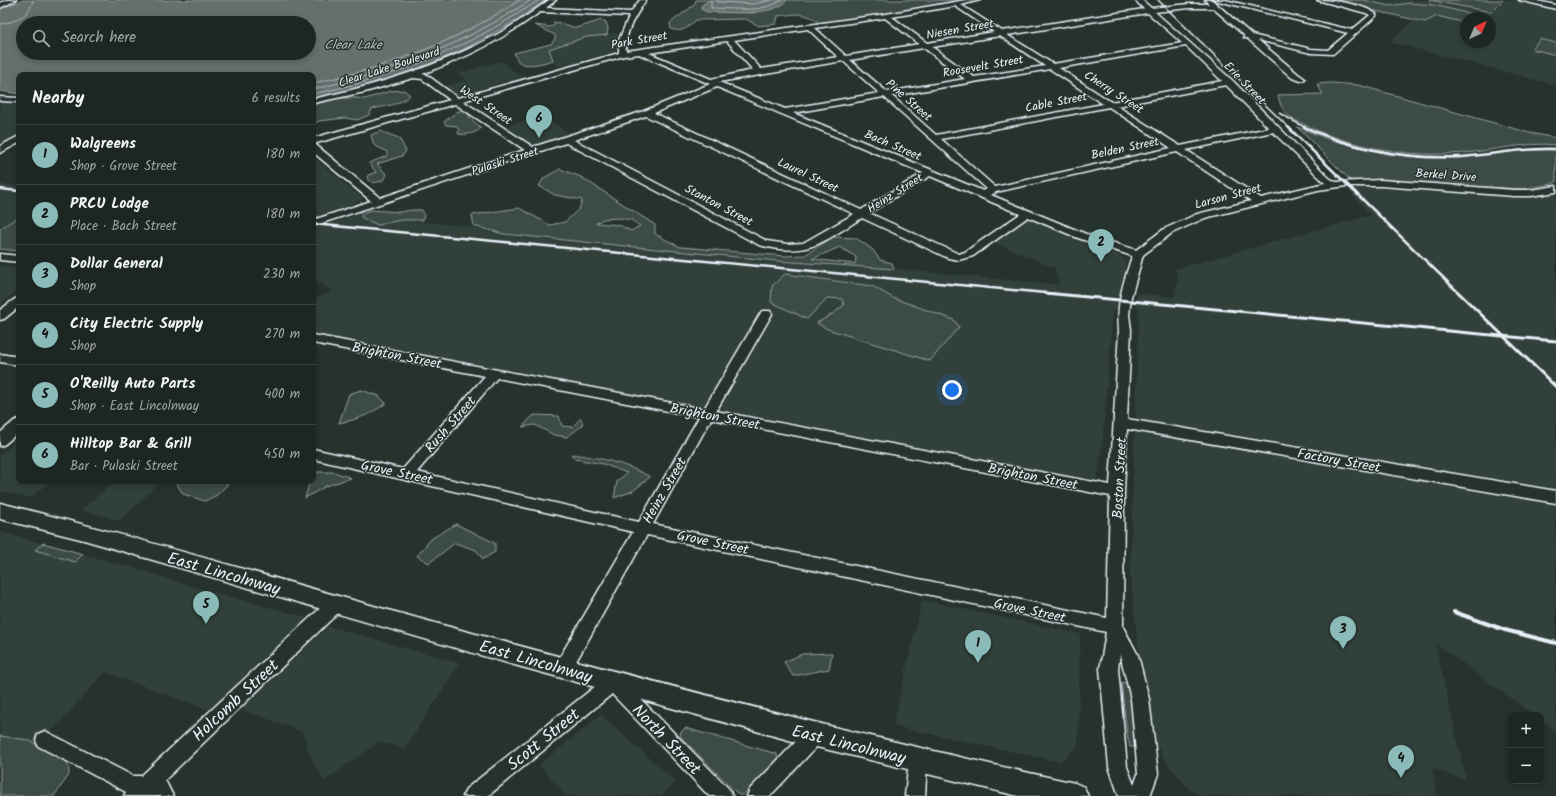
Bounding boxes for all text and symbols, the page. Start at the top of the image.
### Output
north arrow [1460,12,1496,48]
street label: Niesen Street [925,14,996,45]
search box [16,16,316,60]
text: Search here [62,26,136,50]
street label: Park Street [609,26,669,55]
icon: search [30,27,52,49]
water label: Clear Lake [324,35,383,56]
street label: Clear Lake Boulevard [336,42,443,93]
street label: Roosevelt Street [941,50,1025,83]
street label: Erie Street [1219,57,1271,110]
street label: Cherry Street [1080,66,1148,119]
street label: Pine Street [881,75,936,126]
street label: West Street [456,81,516,130]
text: Nearby [32,85,84,112]
street label: Cable Street [1024,87,1089,118]
text: 6 results [252,88,300,109]
pin: 6 [526,105,552,138]
street label: Bach Street [861,125,925,166]
text: Walgreens [70,132,136,156]
street label: Belden Street [1089,132,1161,165]
street label: Pulaski Street [469,142,542,181]
text: 1 [43,144,47,165]
text: 180 m [266,144,300,165]
street label: Laurel Street [774,153,842,198]
text: Shop · Grove Street [70,156,177,177]
street label: Berkel Drive [1415,164,1478,187]
street label: Heinz Street [863,168,927,218]
street label: Larson Street [1193,178,1264,215]
street label: Stanton Street [681,180,757,232]
text: PRCU Lodge [70,192,149,216]
text: 2 [41,204,49,225]
text: 180 m [266,204,300,225]
text: Place · Bach Street [70,216,177,237]
pin: 2 [1088,229,1114,262]
text: Dollar General [70,252,163,276]
text: 3 [41,264,49,285]
text: 230 m [263,264,300,285]
text: Shop [70,276,96,297]
text: City Electric Supply [70,312,203,336]
text: 4 [41,324,49,345]
text: 270 m [264,324,300,345]
text: Shop [70,336,96,357]
street label: Brighton Street [350,336,444,376]
text: O'Reilly Auto Parts [70,372,196,396]
your location [942,380,962,400]
text: 5 [42,384,48,405]
text: 400 m [264,384,300,405]
street label: Rush Street [420,391,482,458]
text: Shop · East Lincolnway [70,396,199,417]
street label: Brighton Street [668,397,762,437]
text: Hilltop Bar & Grill [70,432,191,456]
street label: Boston Street [1107,436,1133,519]
street label: Factory Street [1295,443,1383,479]
text: 6 [41,444,49,465]
text: 450 m [264,444,300,465]
street label: Heinz Street [637,453,693,528]
street label: Grove Street [359,455,435,491]
text: Bar · Pulaski Street [70,456,178,477]
street label: Brighton Street [986,457,1080,497]
street label: Grove Street [675,525,751,561]
street label: East Lincolnway [164,545,284,604]
pin: 5 [193,591,219,624]
street label: Grove Street [992,593,1068,629]
pin: 3 [1330,616,1356,649]
pin: 1 [965,630,991,663]
street label: East Lincolnway [476,633,596,692]
street label: Holcomb Street [186,653,286,749]
street label: North Street [625,698,707,782]
street label: Scott Street [501,702,587,778]
map controls [1508,712,1544,784]
button: + [1508,712,1544,748]
street label: East Lincolnway [789,718,910,773]
pin: 4 [1388,745,1414,778]
button: − [1508,748,1544,784]

